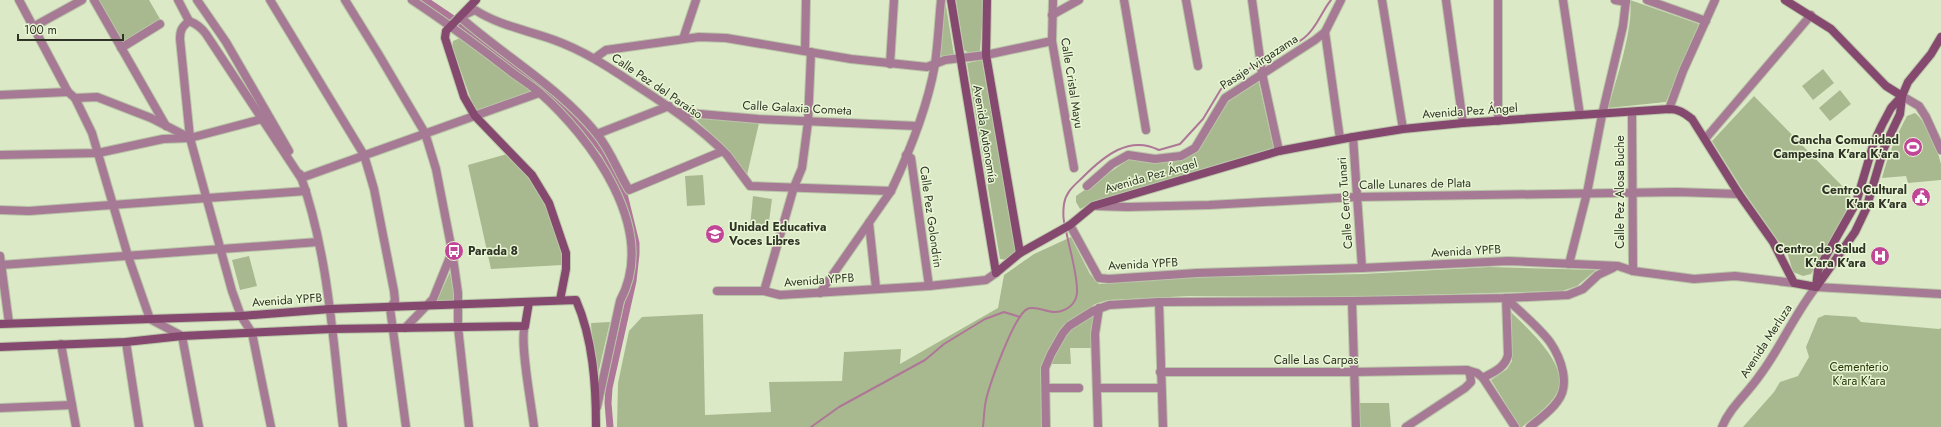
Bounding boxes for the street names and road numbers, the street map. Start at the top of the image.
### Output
street label: Pasaje Ivirgazama [1216,30,1302,94]
street label: Calle Cristal Mayu [1056,36,1088,130]
street label: Calle Pez del Paraíso [608,49,707,123]
street label: Avenida Autonomía [968,84,1002,184]
street label: Calle Galaxia Cometa [742,96,852,120]
street label: Avenida Pez Ángel [1422,99,1518,123]
street label: Calle Pez Alosa Buche [1611,135,1629,249]
street label: Avenida Pez Ángel [1103,154,1199,198]
street label: Calle Cerro Tunari [1333,156,1357,250]
street label: Calle Pez Golondrin [915,165,947,269]
street label: Calle Lunares de Plata [1359,174,1471,194]
street label: Avenida YPFB [1430,240,1502,262]
street label: Avenida YPFB [1107,253,1179,275]
street label: Avenida YPFB [783,269,855,291]
street label: Avenida YPFB [251,289,323,311]
street label: Avenida Merluza [1735,300,1797,381]
street label: Calle Las Carpas [1274,351,1358,369]

